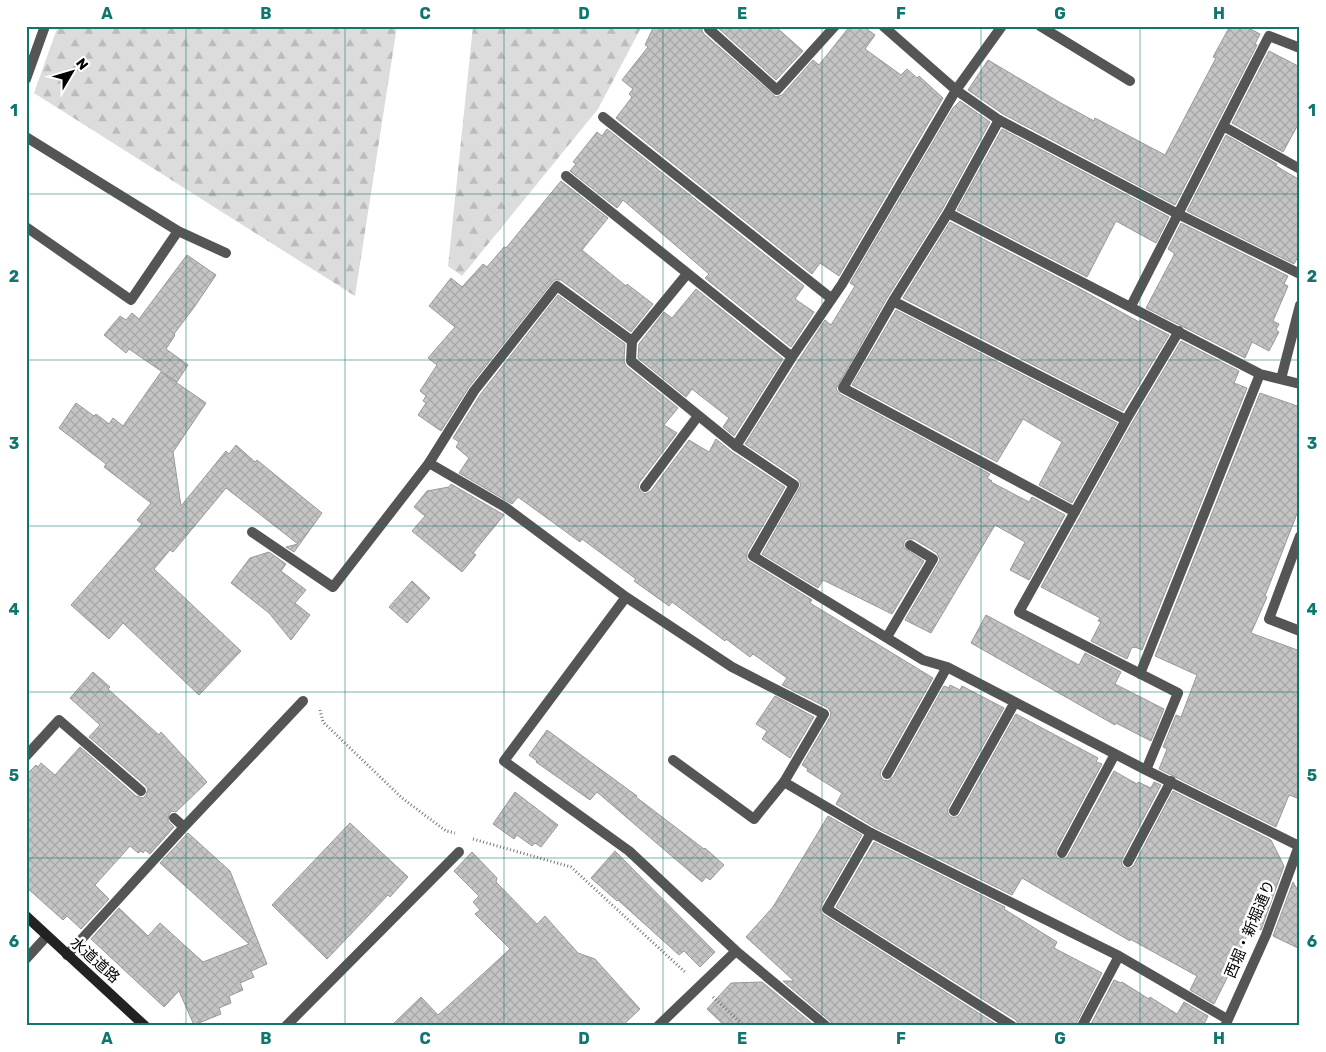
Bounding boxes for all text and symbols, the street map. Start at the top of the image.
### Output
text: A [101,4,113,23]
text: B [260,4,272,23]
text: C [419,4,431,23]
text: D [578,4,590,23]
text: E [737,4,747,23]
text: F [896,4,906,23]
text: G [1054,4,1066,23]
text: H [1213,4,1225,23]
north arrow [48,48,98,98]
text: N [72,55,92,74]
text: 1 [10,101,18,120]
text: 1 [1308,101,1316,120]
text: 2 [9,267,19,286]
text: 2 [1307,267,1317,286]
text: 3 [9,434,19,453]
text: 3 [1307,434,1317,453]
text: 4 [9,600,20,619]
text: 4 [1307,600,1318,619]
text: 5 [9,766,19,785]
text: 5 [1307,766,1317,785]
street label: 西堀・新堀通り [1221,877,1279,981]
text: 6 [9,932,19,951]
text: 6 [1307,932,1317,951]
street label: 水道道路 [67,933,123,987]
text: A [101,1029,113,1048]
text: B [260,1029,272,1048]
text: C [419,1029,431,1048]
text: D [578,1029,590,1048]
text: E [737,1029,747,1048]
text: F [896,1029,906,1048]
text: G [1054,1029,1066,1048]
text: H [1213,1029,1225,1048]

